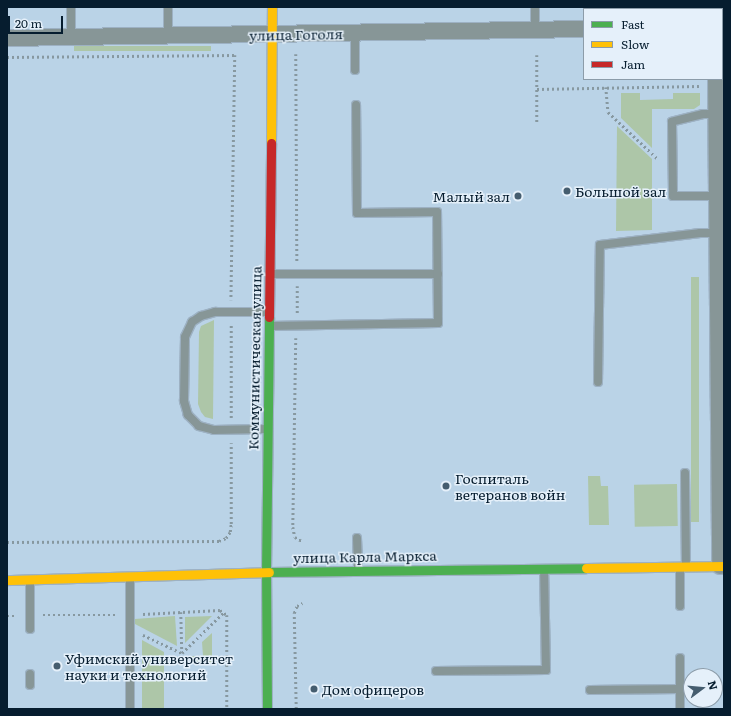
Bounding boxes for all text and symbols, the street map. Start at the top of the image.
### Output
scale bar [10,8,65,34]
legend [583,8,723,80]
text: 20 m [15,14,42,32]
text: Fast [621,15,644,33]
street label: улица Гоголя [249,25,343,43]
text: Slow [621,35,649,53]
text: Jam [621,55,645,73]
place label: Большой зал [575,183,666,199]
marker: Большой зал [562,186,572,196]
place label: Малый зал [433,188,510,204]
marker: Малый зал [513,191,523,201]
street label: Коммунистическая улица [244,266,264,450]
place label: Госпиталь ветеранов войн [455,470,565,502]
marker: Госпиталь ветеранов войн [440,480,452,492]
street label: улица Карла Маркса [293,546,437,566]
place label: Уфимский университет науки и технологий [65,650,233,682]
marker: Уфимский университет науки и технологий [52,661,62,671]
north arrow [683,668,723,708]
text: N [705,678,723,692]
place label: Дом офицеров [322,681,424,697]
marker: Дом офицеров [309,684,319,694]

